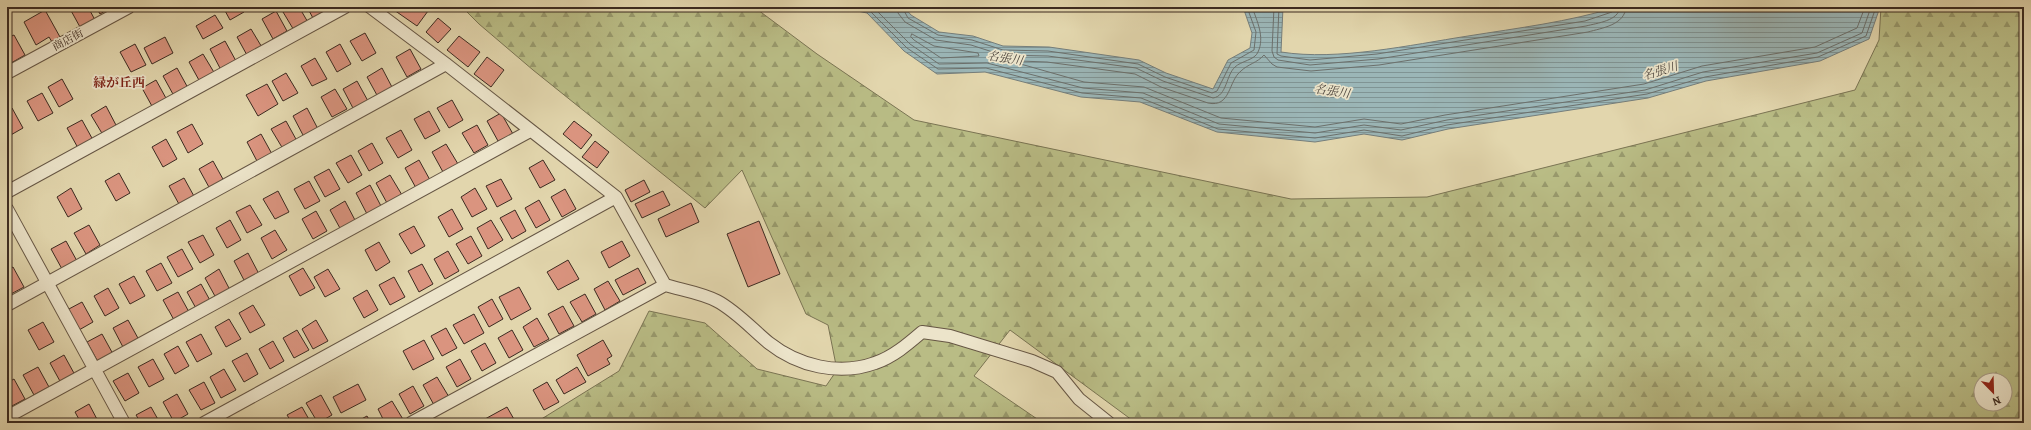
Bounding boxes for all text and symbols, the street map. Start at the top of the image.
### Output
street label: 商店街 [50,26,86,54]
water label: 名張川 [986,47,1026,69]
water label: 名張川 [1640,58,1681,84]
district label: 緑が丘西 [93,74,145,91]
water label: 名張川 [1313,80,1353,102]
north arrow [1973,372,2013,412]
text: N [1990,392,2003,409]

